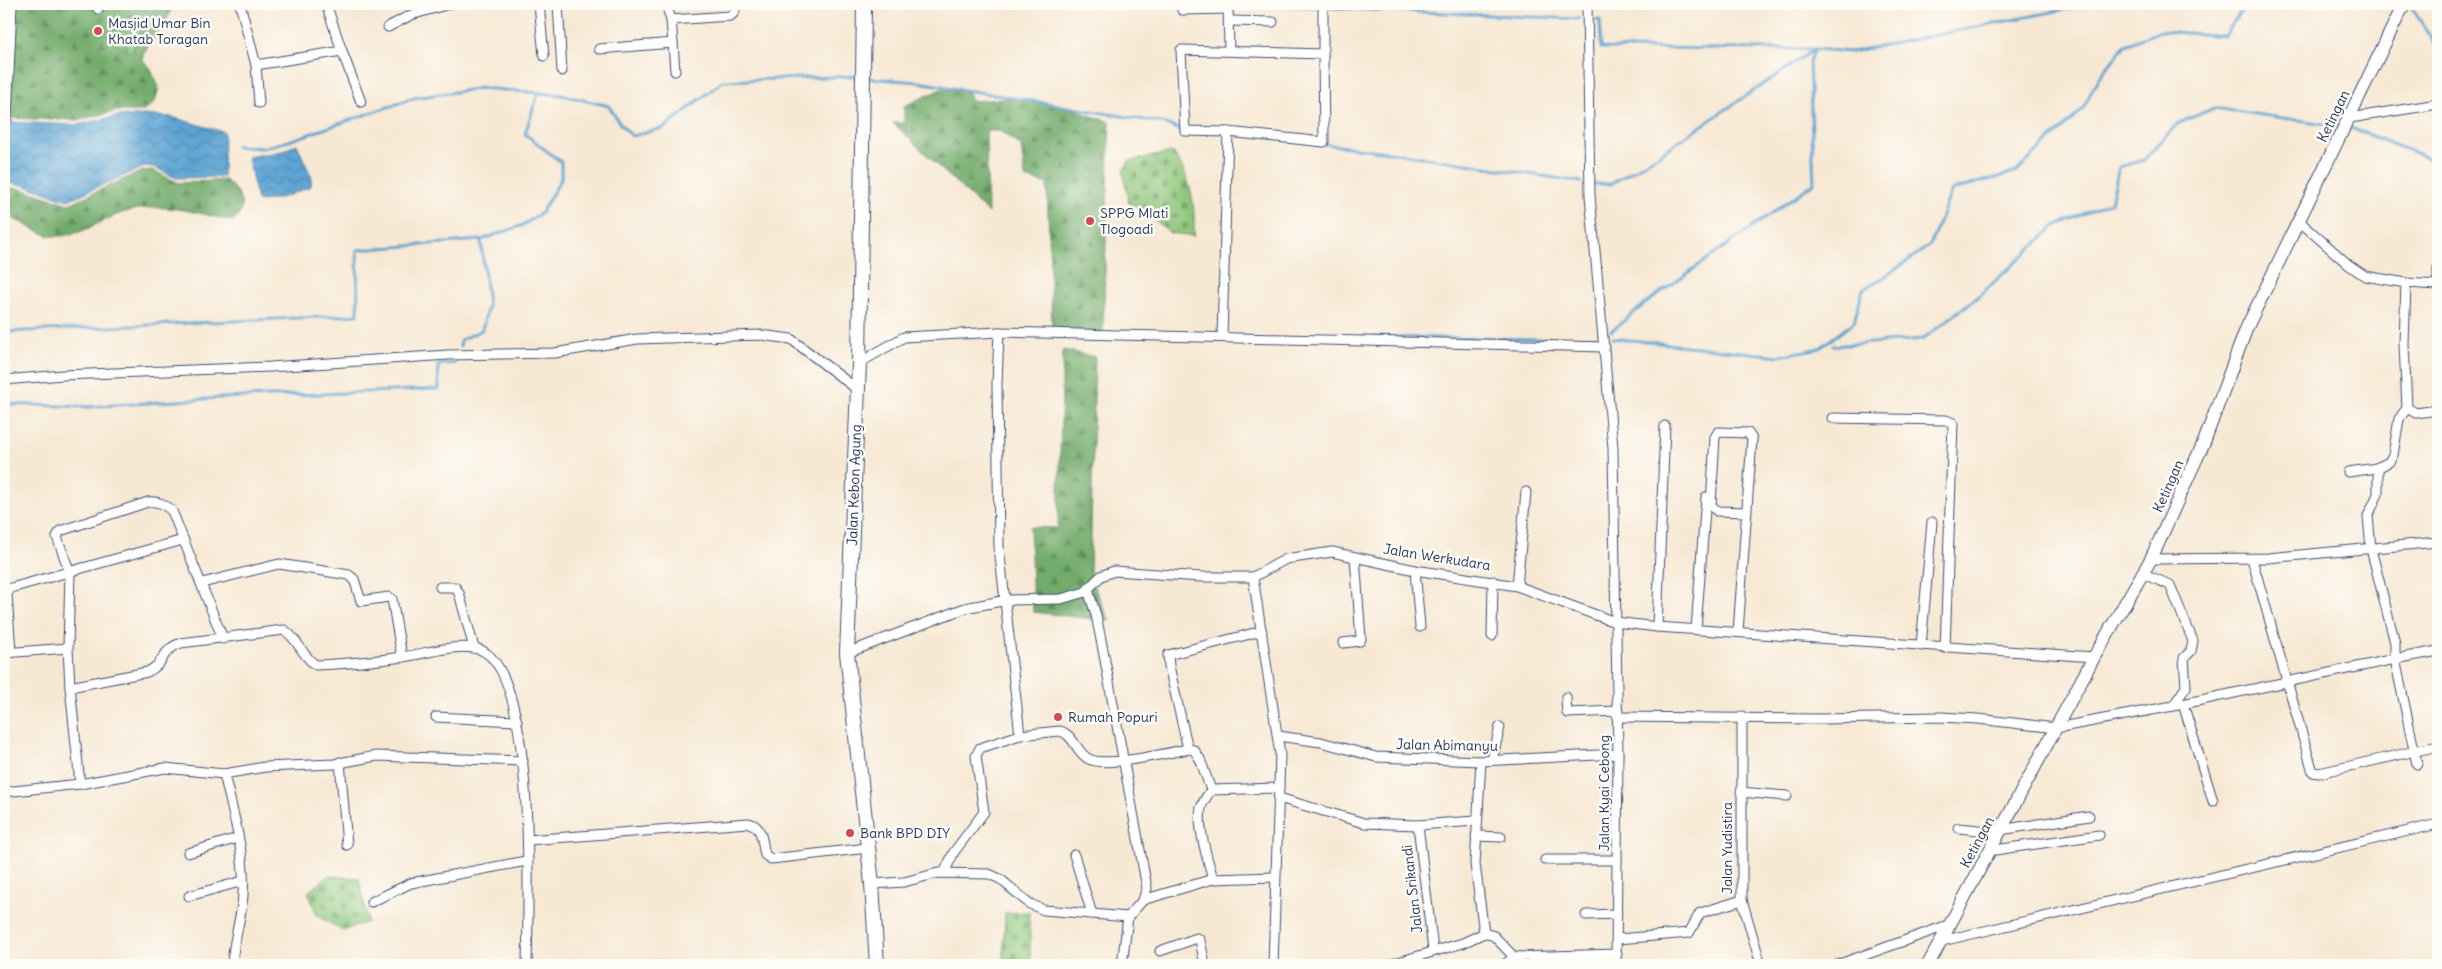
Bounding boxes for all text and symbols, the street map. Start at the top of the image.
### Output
place label: Masjid Umar Bin Khatab Toragan [108,14,211,48]
marker: Masjid Umar Bin Khatab Toragan [92,25,104,37]
street label: Ketingan [2313,87,2353,145]
place label: SPPG Mlati Tlogoadi [1100,204,1168,238]
marker: SPPG Mlati Tlogoadi [1084,215,1096,227]
street label: Jalan Kebon Agung [843,424,865,546]
street label: Ketingan [2148,457,2188,515]
street label: Jalan Werkudara [1382,540,1492,574]
place label: Rumah Popuri [1068,708,1158,726]
marker: Rumah Popuri [1052,711,1064,723]
street label: Jalan Abimanyu [1396,735,1498,755]
street label: Jalan Kyai Cebong [1595,735,1613,851]
street label: Jalan Yudistira [1718,802,1736,894]
street label: Ketingan [1956,813,1998,871]
place label: Bank BPD DIY [860,824,950,842]
marker: Bank BPD DIY [844,827,856,839]
street label: Jalan Srikandi [1398,844,1426,934]

